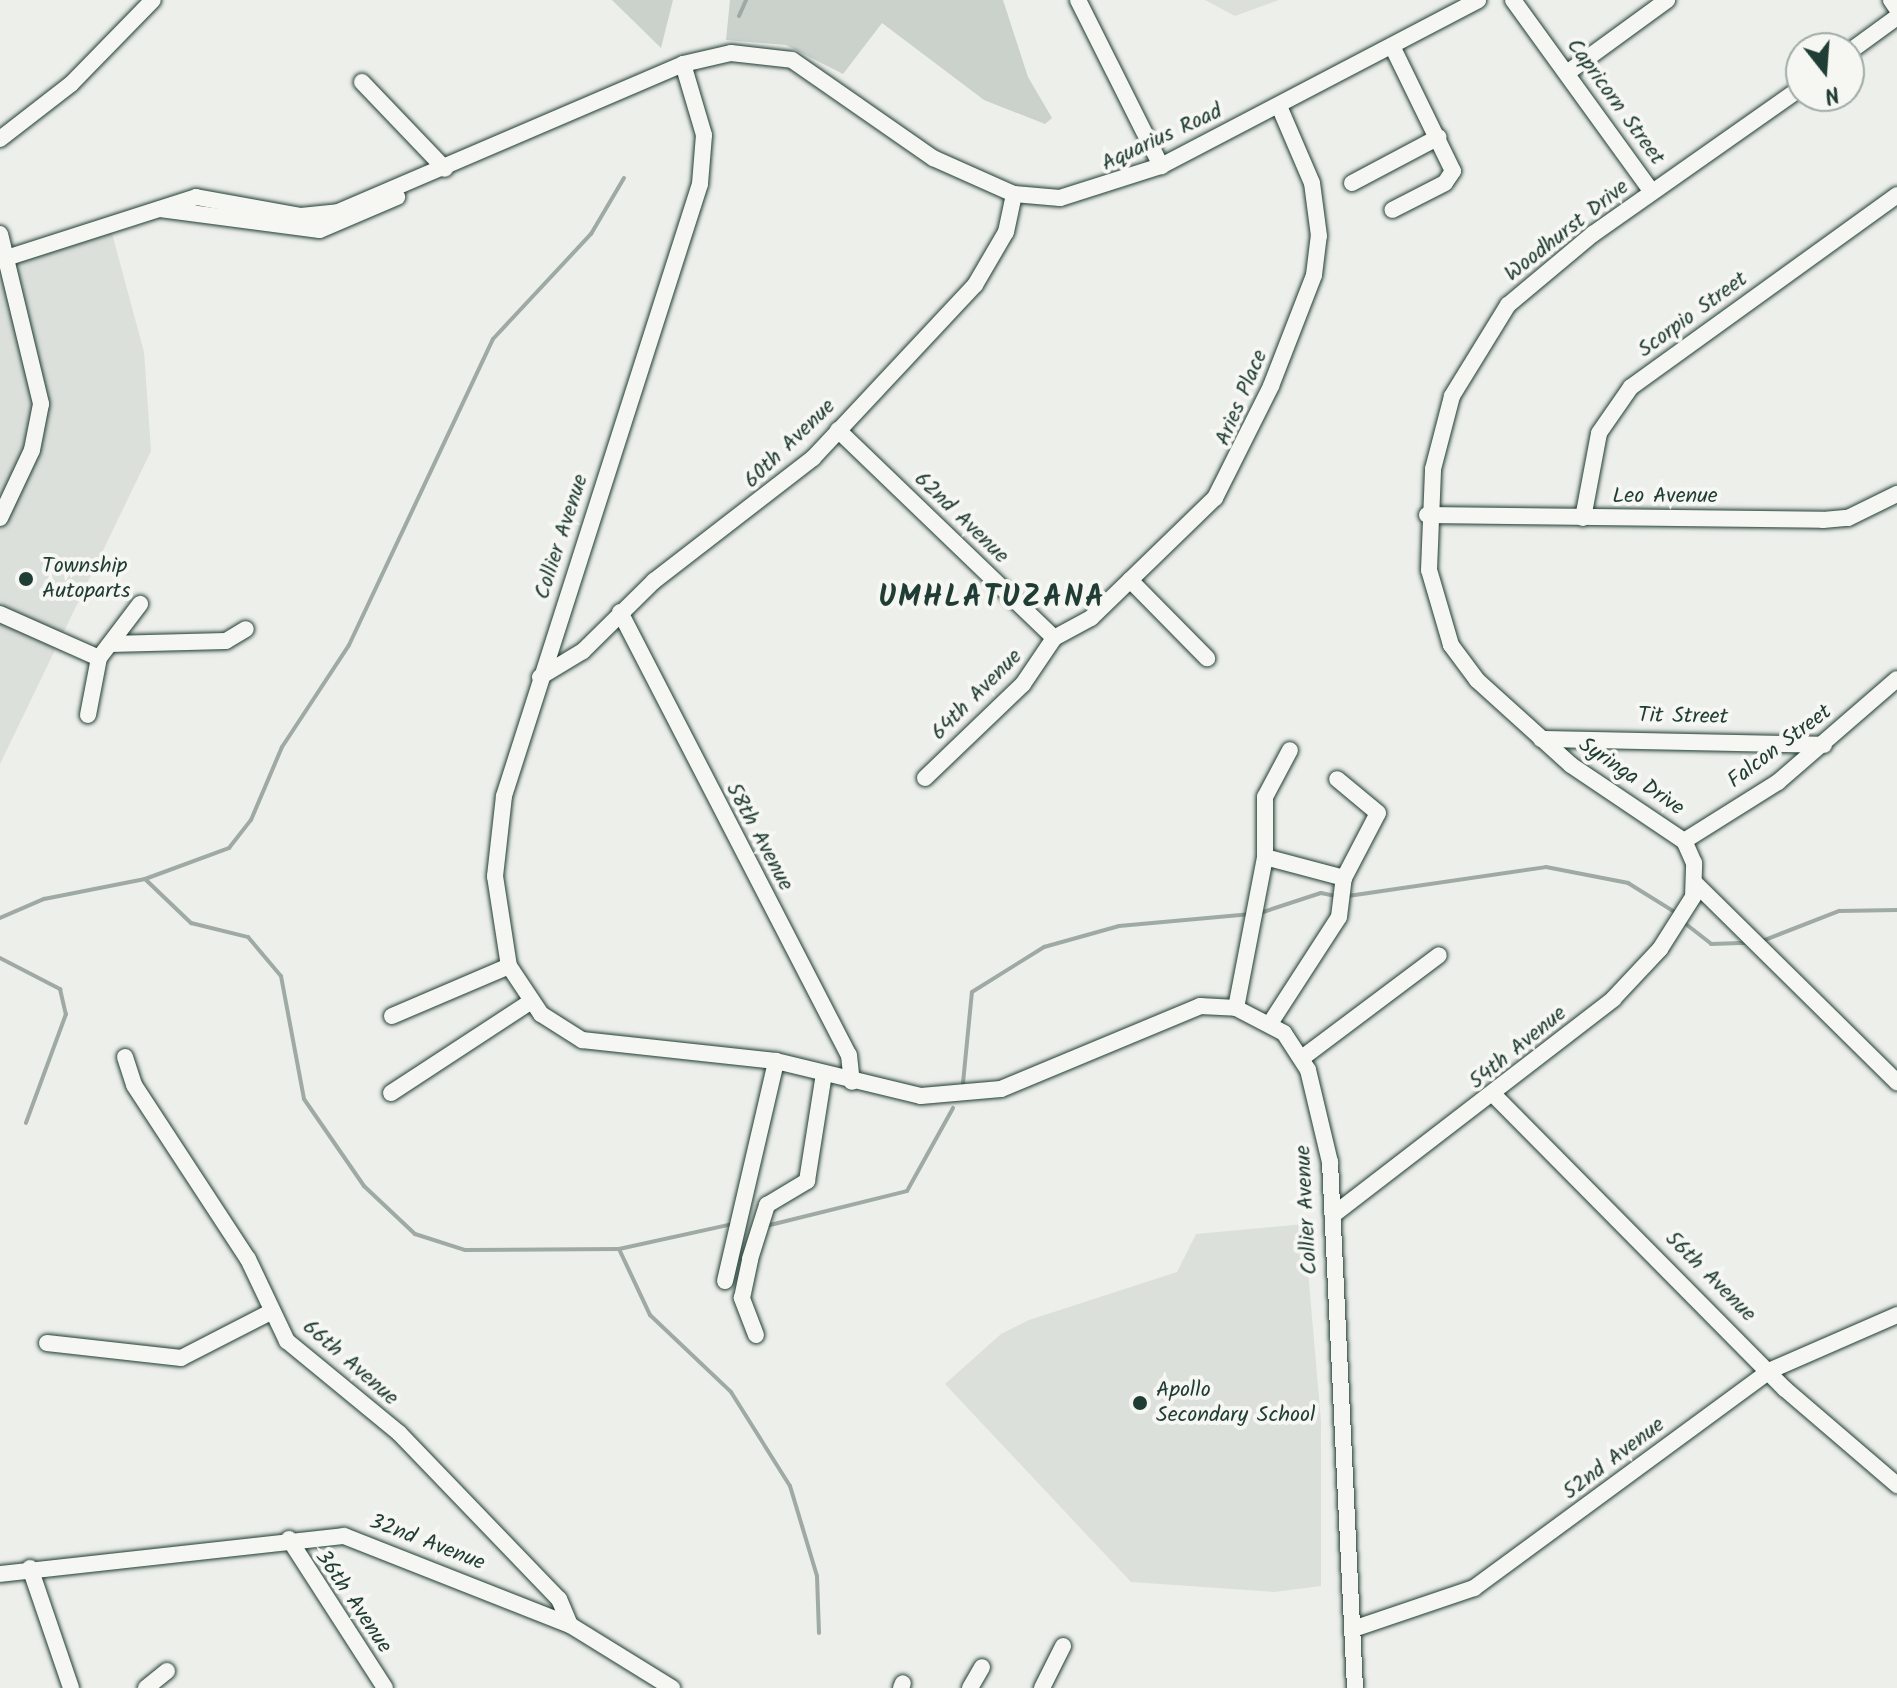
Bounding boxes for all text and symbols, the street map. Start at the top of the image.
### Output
north arrow [1785,32,1865,112]
street label: Capricorn Street [1560,34,1670,170]
text: N [1820,75,1843,112]
street label: Aquarius Road [1097,99,1227,177]
street label: Woodhurst Drive [1500,174,1634,288]
street label: Scorpio Street [1633,266,1753,364]
street label: Aries Place [1210,346,1274,450]
street label: 60th Avenue [739,394,841,494]
street label: 62nd Avenue [908,466,1014,570]
street label: Collier Avenue [529,471,595,603]
street label: Leo Avenue [1612,484,1718,510]
place label: Township Autoparts [42,553,130,604]
marker: Township Autoparts [17,570,35,588]
district label: UMHLATUZANA [878,580,1106,616]
street label: 64th Avenue [926,644,1028,746]
street label: Falcon Street [1723,699,1837,795]
street label: Tit Street [1638,703,1728,731]
street label: Syringa Drive [1573,732,1689,822]
street label: 58th Avenue [719,778,799,896]
street label: 54th Avenue [1464,1001,1572,1095]
street label: Collier Avenue [1290,1144,1324,1276]
street label: 56th Avenue [1659,1226,1761,1328]
street label: 66th Avenue [297,1314,403,1412]
place label: Apollo Secondary School [1156,1377,1315,1428]
marker: Apollo Secondary School [1131,1394,1149,1412]
street label: 52nd Avenue [1558,1412,1670,1506]
street label: 32nd Avenue [365,1509,489,1577]
street label: 36th Avenue [309,1545,397,1659]

